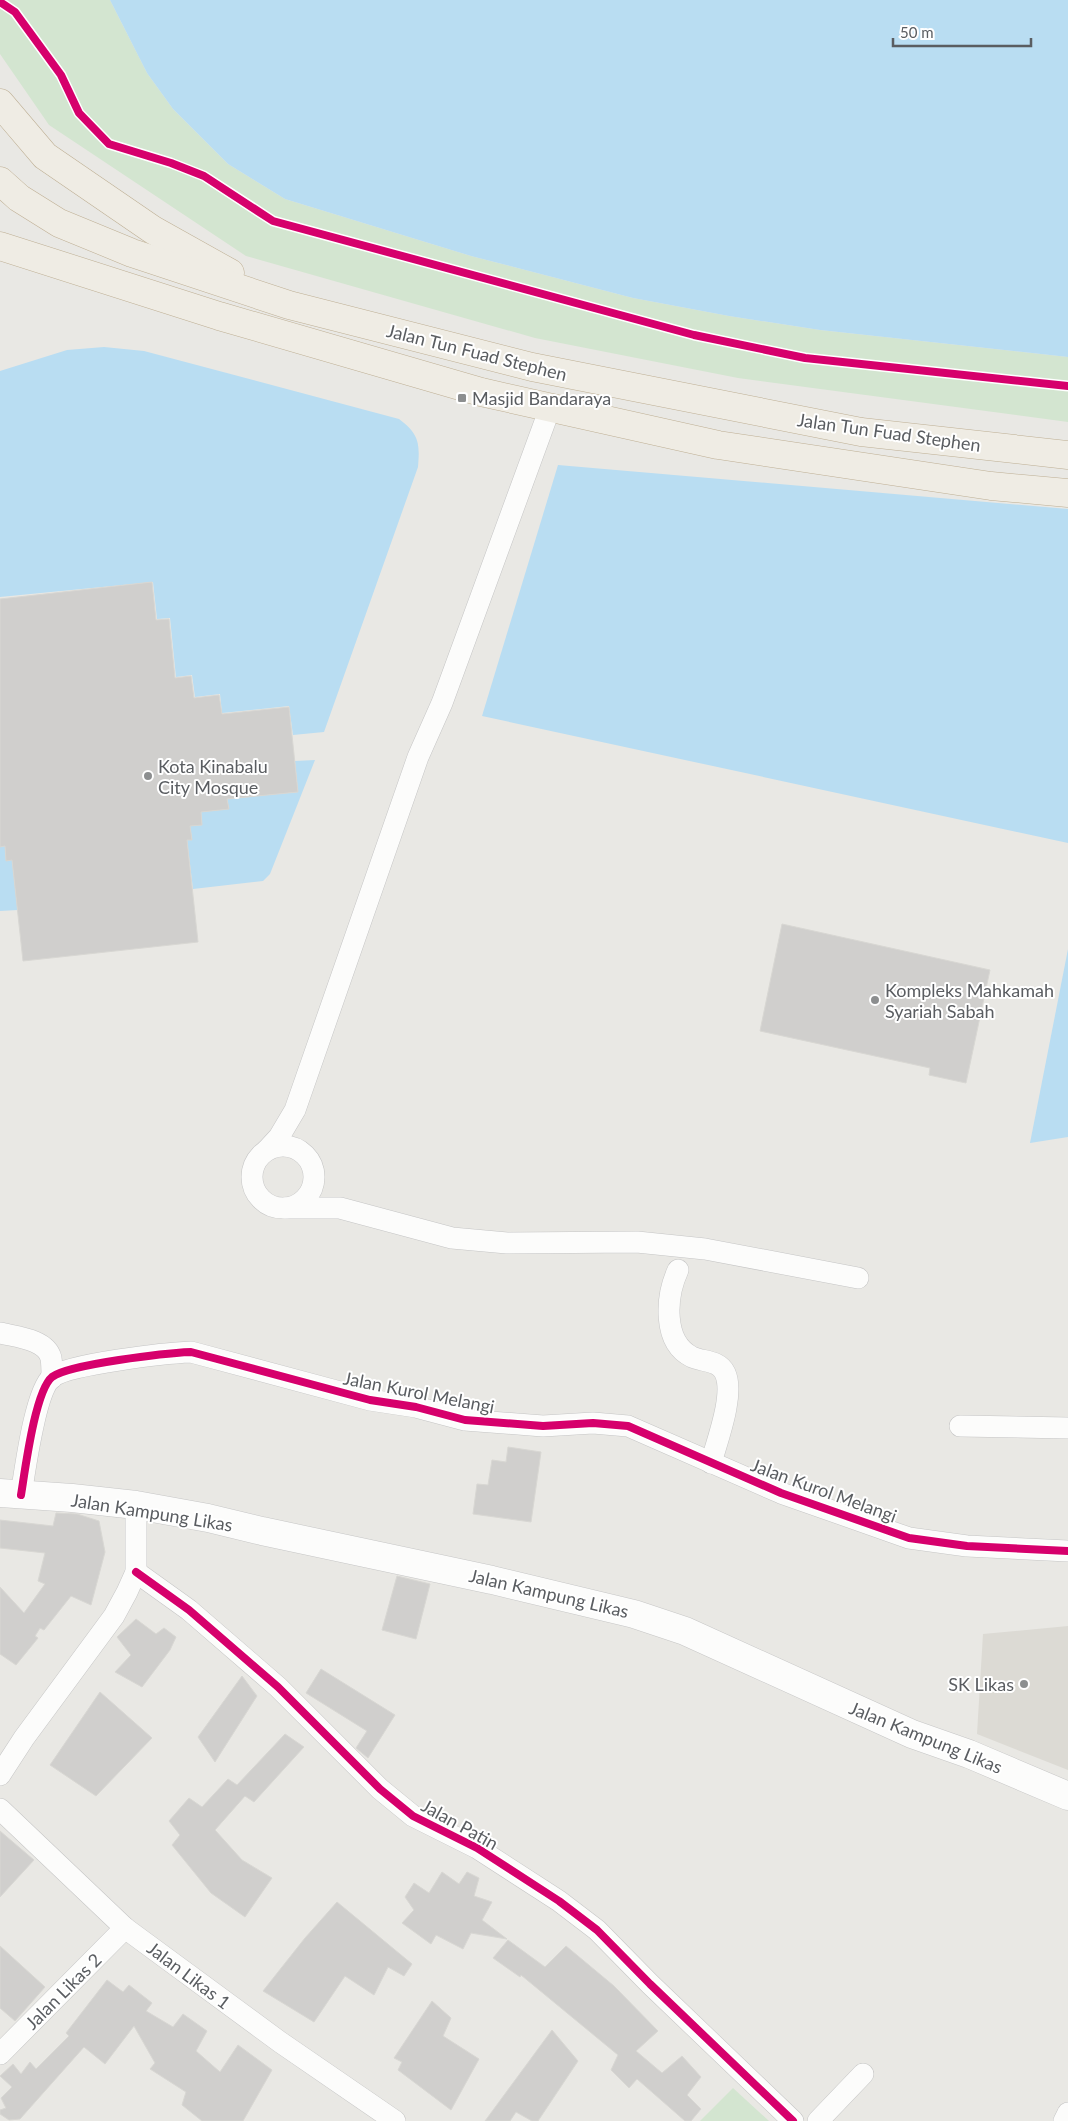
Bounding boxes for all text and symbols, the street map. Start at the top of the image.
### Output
scale bar [893,15,1030,47]
text: 50 m [900,23,934,41]
street label: Jalan Tun Fuad Stephen [385,319,569,385]
place label: Masjid Bandaraya [472,387,611,409]
marker: Masjid Bandaraya [456,392,468,404]
street label: Jalan Tun Fuad Stephen [796,408,982,456]
place label: Kota Kinabalu City Mosque [158,755,268,798]
marker: Kota Kinabalu City Mosque [142,770,154,782]
place label: Kompleks Mahkamah Syariah Sabah [885,979,1054,1022]
marker: Kompleks Mahkamah Syariah Sabah [869,994,881,1006]
street label: Jalan Kurol Melangi [341,1367,497,1417]
street label: Jalan Kurol Melangi [748,1453,900,1527]
street label: Jalan Kampung Likas [70,1488,235,1536]
street label: Jalan Kampung Likas [467,1564,631,1622]
place label: SK Likas [948,1673,1014,1695]
marker: SK Likas [1018,1678,1030,1690]
street label: Jalan Kampung Likas [846,1696,1006,1778]
street label: Jalan Patin [418,1794,502,1854]
street label: Jalan Likas 1 [143,1937,235,2013]
street label: Jalan Likas 2 [20,1948,106,2034]

